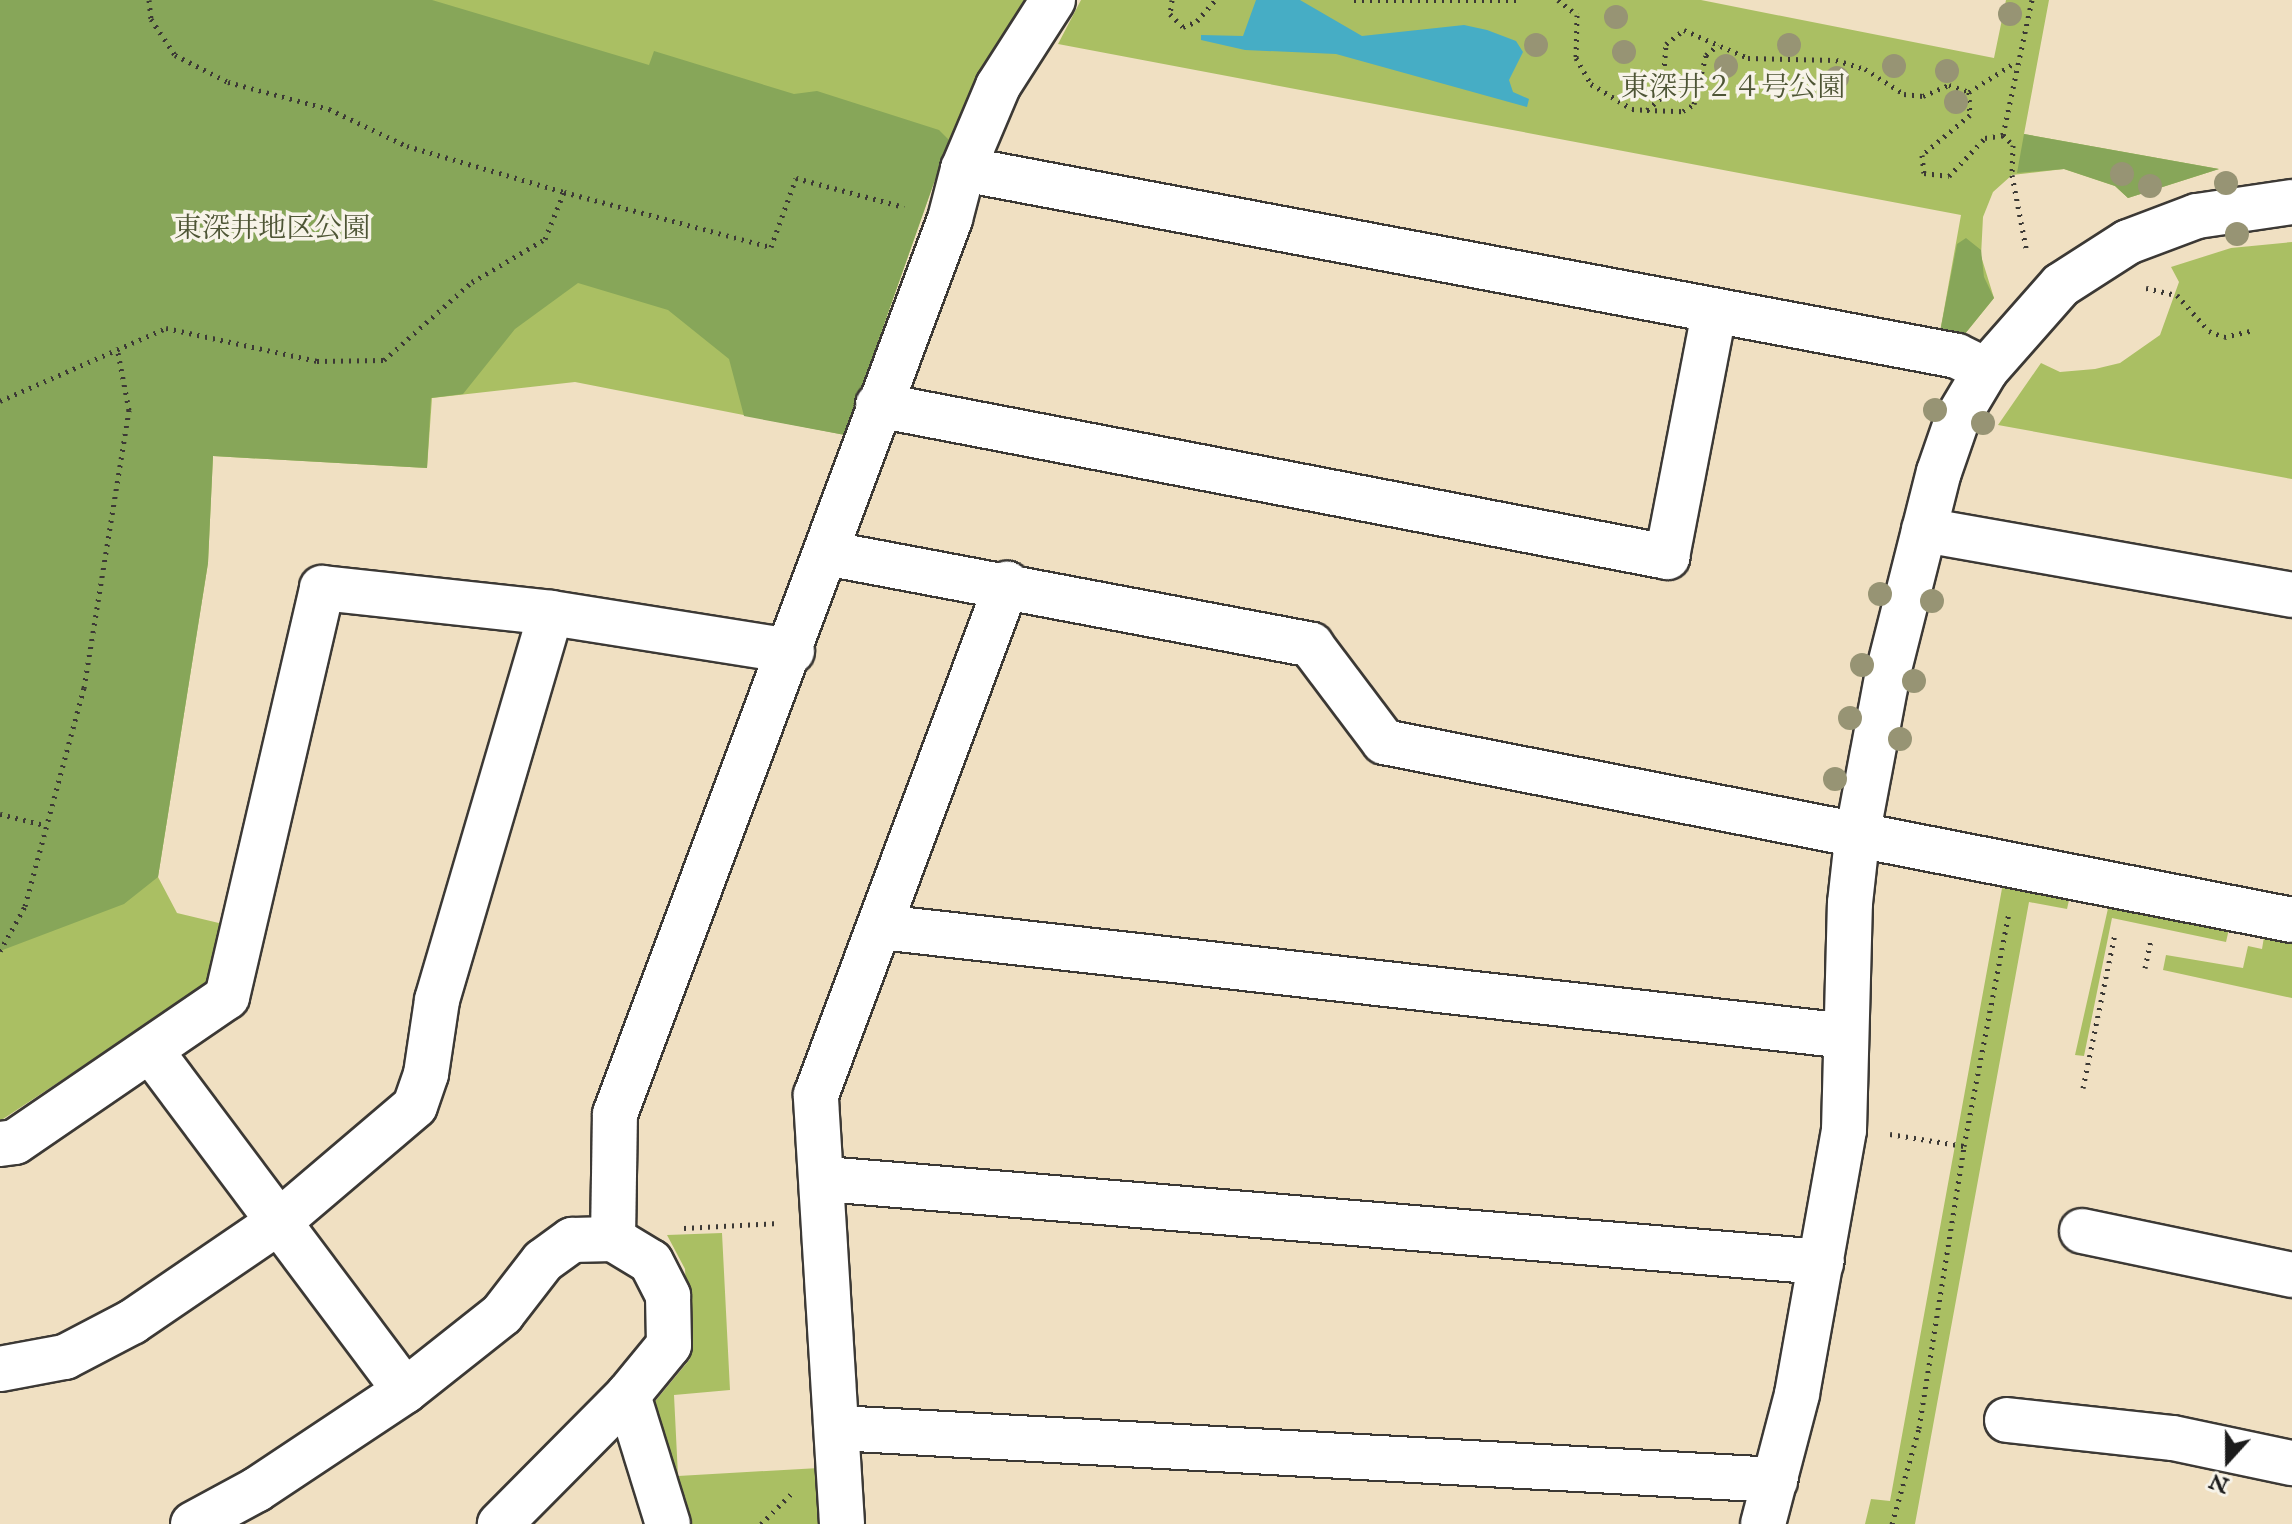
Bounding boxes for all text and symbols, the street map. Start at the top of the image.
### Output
park label: 東深井２４号公園 [1621,72,1845,106]
park label: 東深井地区公園 [174,213,370,247]
north arrow [2188,1420,2268,1500]
text: N [2205,1466,2233,1499]

